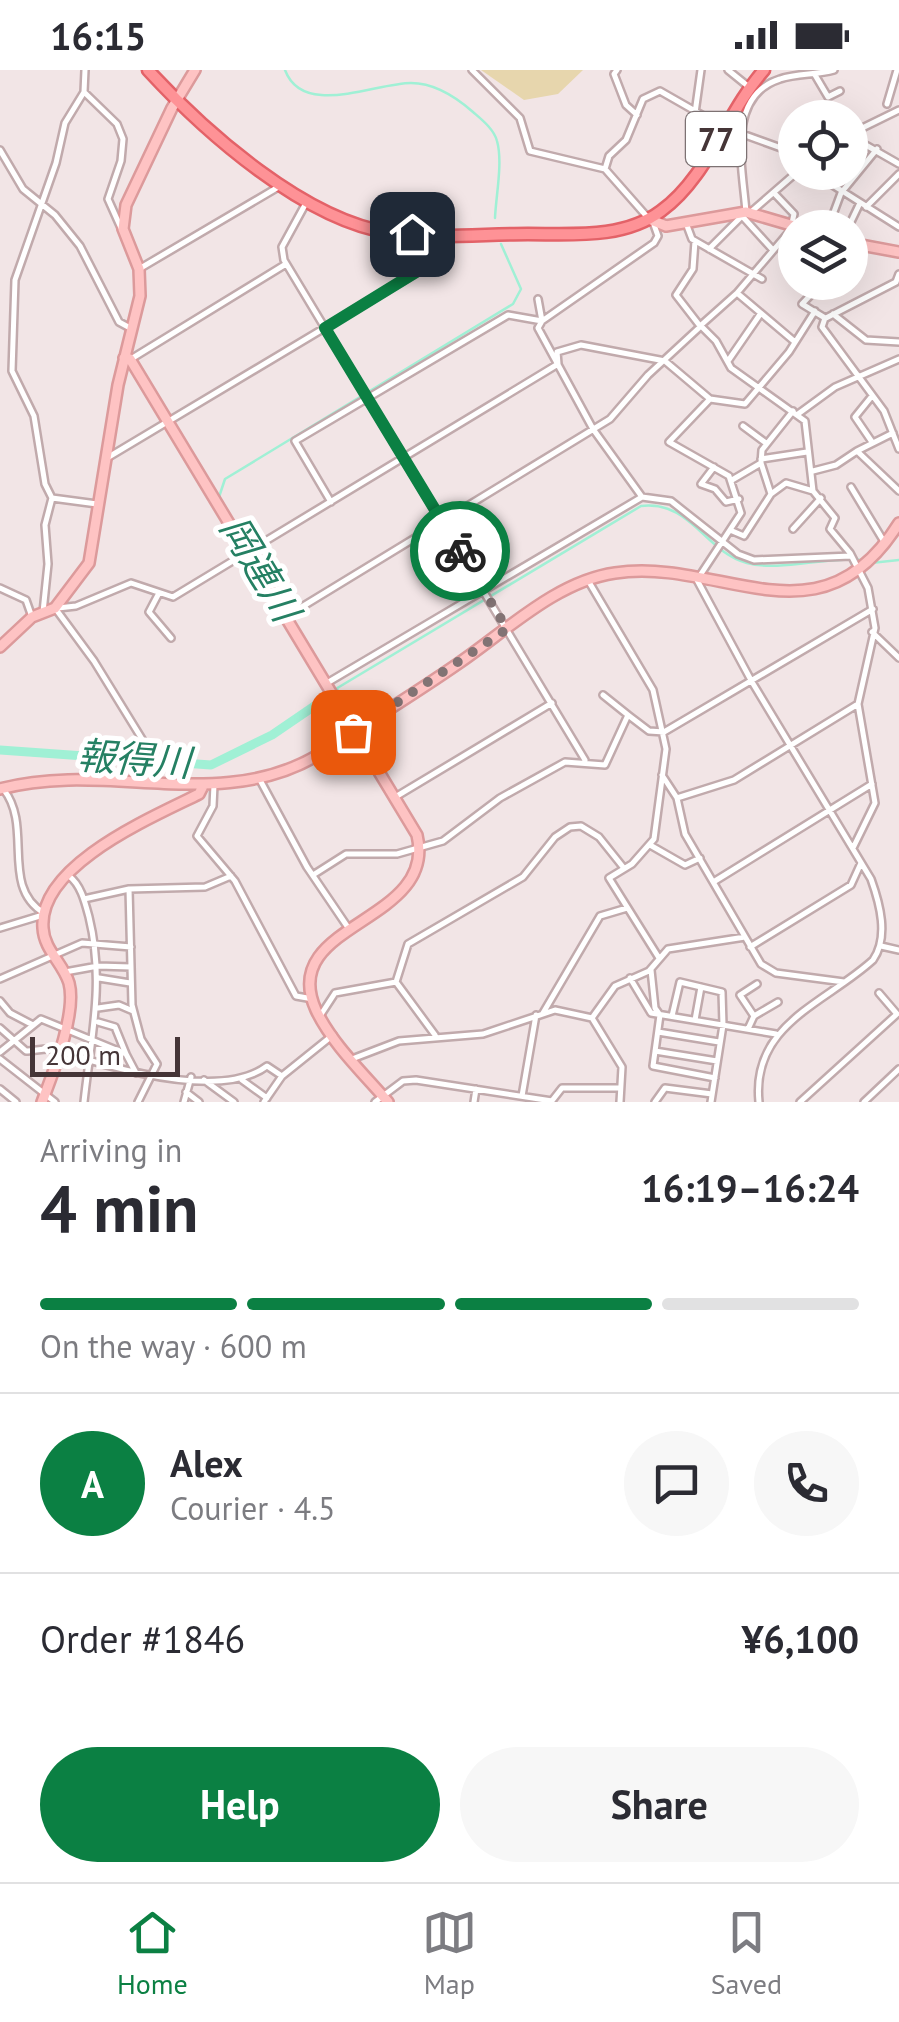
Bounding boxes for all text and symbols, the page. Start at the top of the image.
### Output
text: 16:15 [50,11,146,60]
map controls [778,100,868,300]
button: locate [778,100,868,190]
road number: 77 [686,112,746,166]
pin [370,192,455,277]
icon: home [385,207,440,262]
button: layers [778,210,868,300]
courier [410,501,510,601]
water label: 岡連川 [211,507,313,633]
icon: bike [433,524,488,579]
pin [311,690,396,775]
icon: bag [326,705,381,760]
water label: 報得川 [75,730,197,787]
scale bar [30,1032,180,1076]
text: 200 m [45,1036,121,1073]
text: Arriving in [40,1129,182,1171]
text: 16:19–16:24 [641,1163,859,1212]
text: 4 min [40,1166,199,1250]
text: On the way · 600 m [40,1325,307,1367]
button: chat [624,1431,729,1536]
button: phone [754,1431,859,1536]
text: Alex [170,1438,243,1487]
text: A [81,1459,104,1508]
text: Courier · 4.5 [170,1487,336,1529]
text: Order #1846 [40,1614,245,1663]
text: ¥6,100 [742,1614,859,1663]
button: Help [40,1747,440,1862]
button: Share [460,1747,859,1862]
tab: Home [117,1905,188,2002]
tab: Map [422,1905,477,2002]
tab: Saved [711,1905,782,2002]

